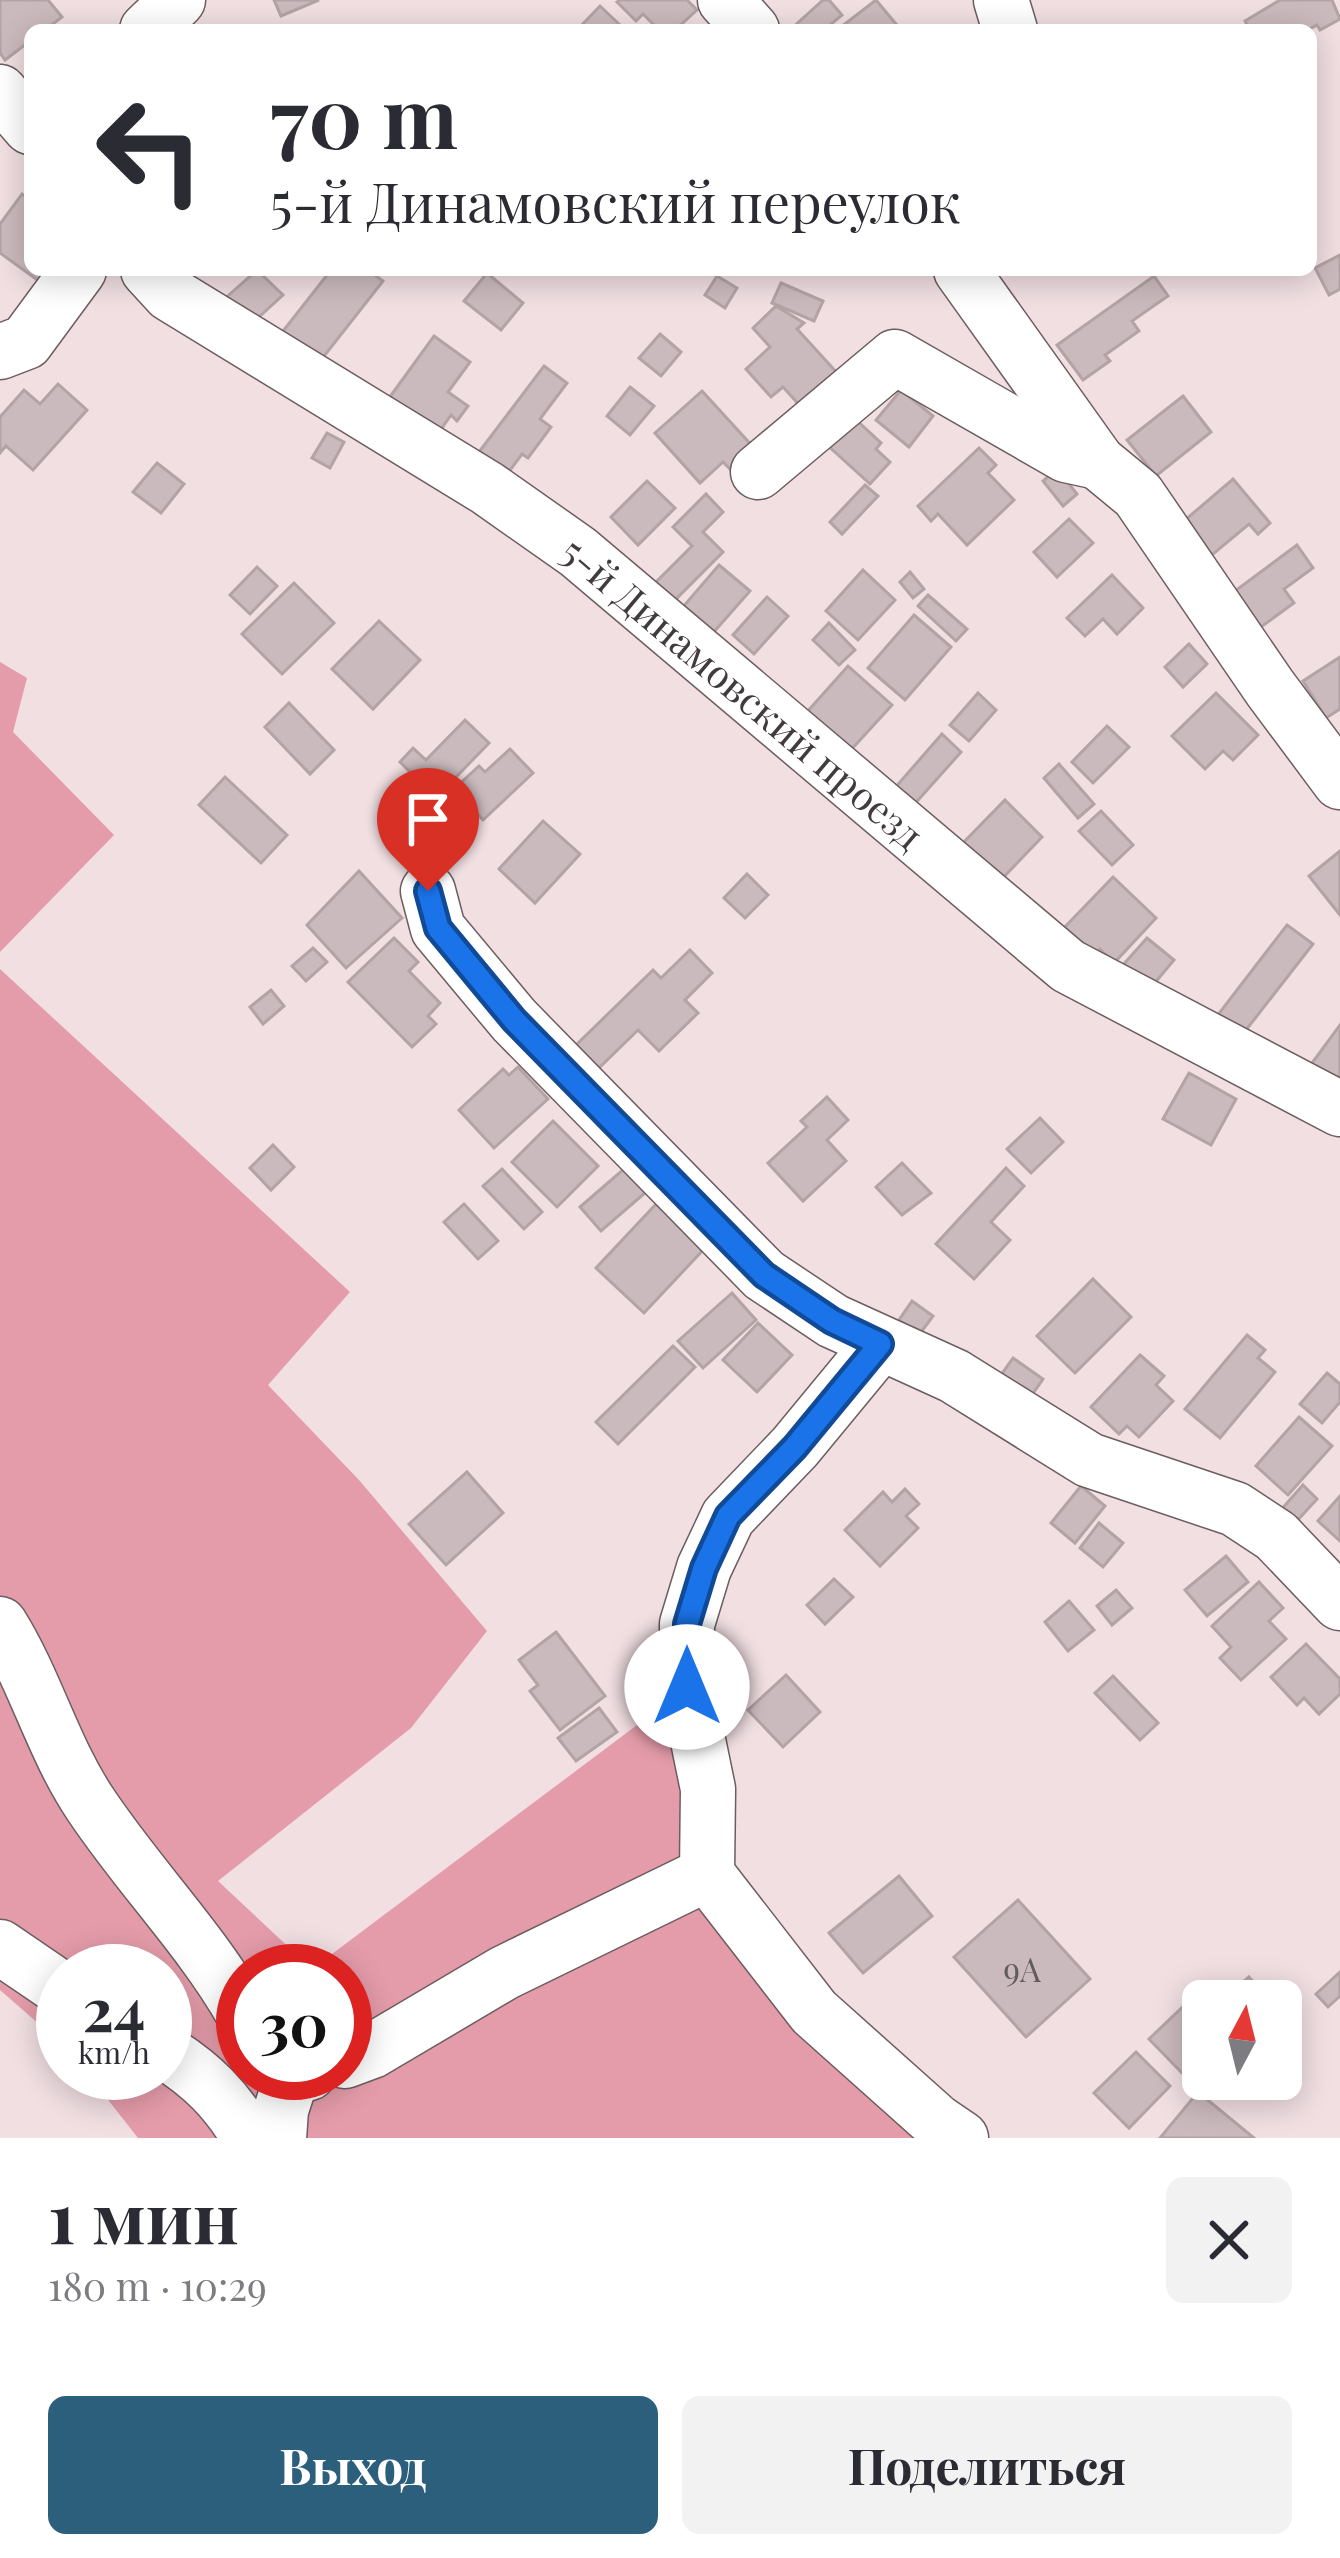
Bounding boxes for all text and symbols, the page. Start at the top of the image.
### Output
text: 70 m [270,58,458,170]
icon: left [72,72,228,228]
text: 5-й Динамовский переулок [270,165,961,237]
street label: 5-й Динамовский проезд [553,523,935,860]
pin [377,768,479,891]
icon: arrive [395,786,461,852]
position arrow [624,1624,750,1750]
speed limit sign: 30 [216,1944,372,2100]
house number: 9А [1003,1946,1041,1990]
text: 24 [82,1967,146,2047]
north arrow [1182,1980,1302,2100]
map controls [1182,1980,1302,2100]
text: km/h [78,2032,150,2072]
text: 1 мин [48,2166,239,2262]
button: close [1166,2177,1292,2303]
text: 180 m · 10:29 [48,2259,267,2311]
button: Выход [48,2396,658,2534]
button: Поделиться [682,2396,1292,2534]

